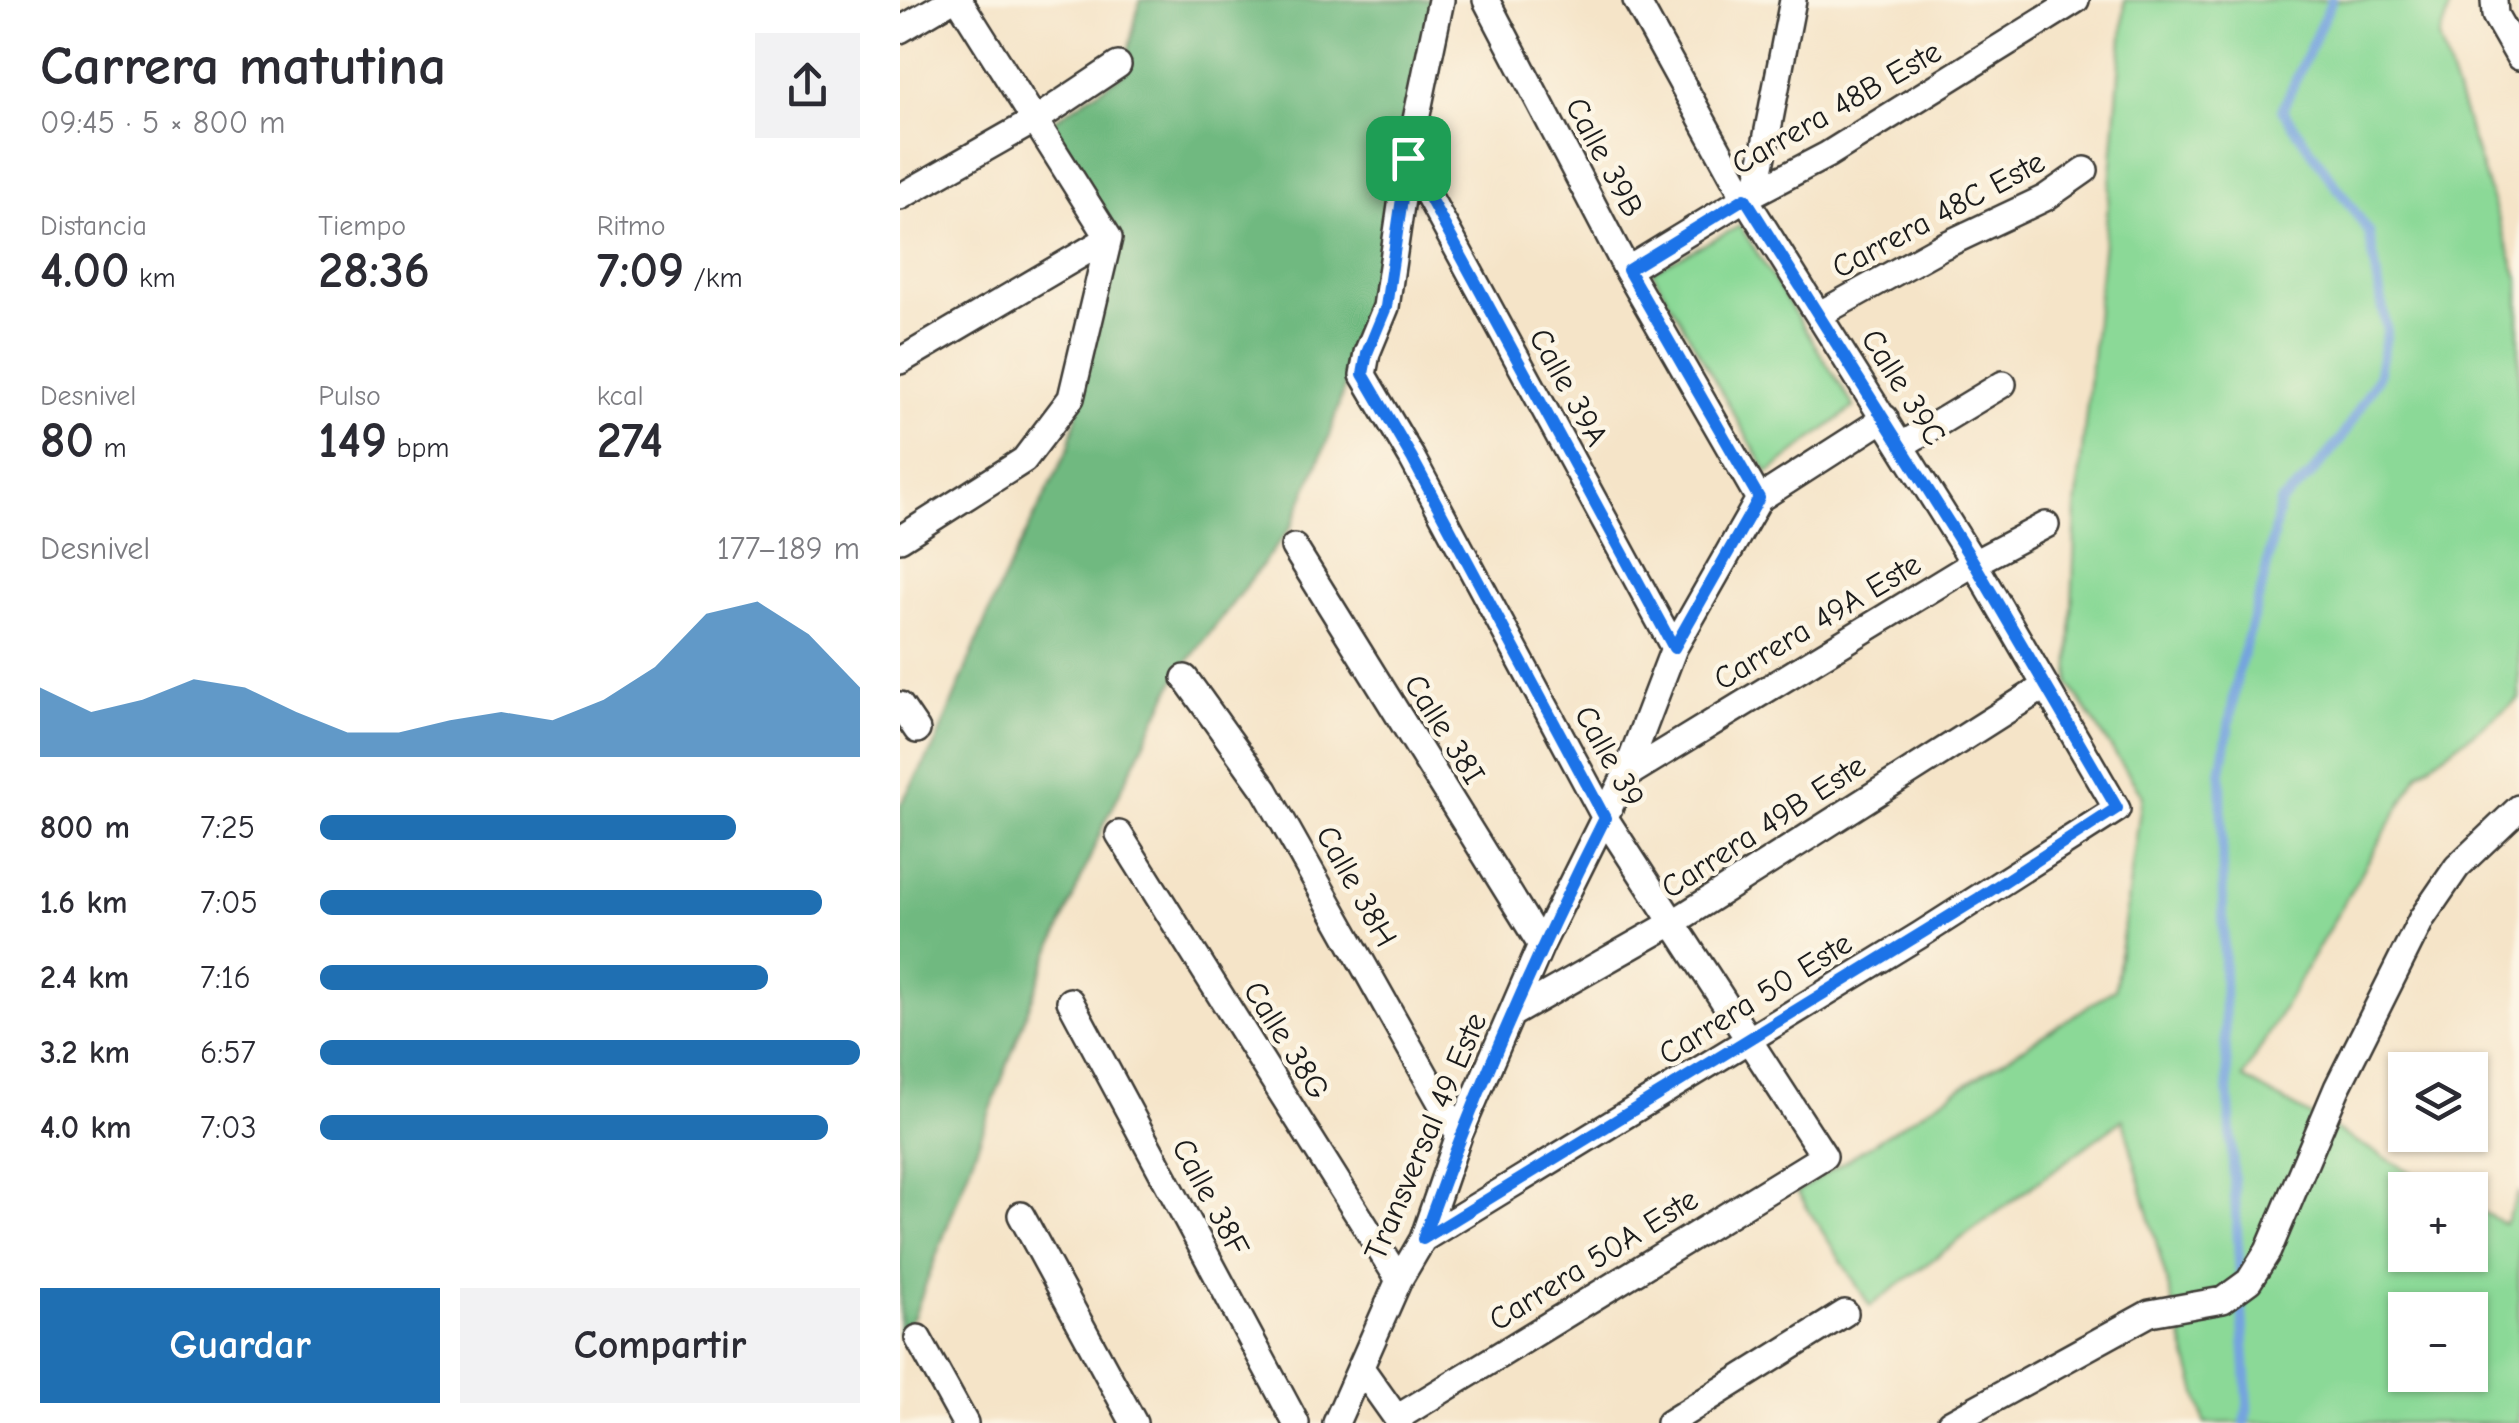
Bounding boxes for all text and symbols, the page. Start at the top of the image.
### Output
street label: Carrera 48B Este [1725,32,1948,182]
button: share [755,33,860,138]
text: Carrera matutina [40,34,446,98]
street label: Calle 39B [1558,91,1651,223]
text: 09:45 · 5 × 800 m [40,104,285,141]
pin [1366,116,1451,201]
icon: arrive [1381,131,1436,186]
street label: Carrera 48C Este [1826,143,2051,286]
text: Distancia [40,210,147,242]
text: Tiempo [318,210,406,242]
text: Ritmo [597,210,666,242]
text: 4.00 [40,242,130,300]
text: 28:36 [318,242,430,300]
text: 7:09 [597,242,684,300]
text: km [130,262,176,294]
text: /km [684,262,743,294]
street label: Calle 39A [1521,322,1616,452]
street label: Calle 39C [1854,322,1954,452]
text: Desnivel [40,380,136,412]
text: Pulso [318,380,381,412]
text: kcal [597,380,644,412]
text: 80 [40,412,94,470]
text: 149 [318,412,387,470]
text: 274 [597,412,663,470]
text: m [94,432,127,464]
text: bpm [387,432,449,464]
text: Desnivel [40,530,150,567]
text: 177–189 m [717,530,860,567]
street label: Carrera 49A Este [1707,545,1927,698]
street label: Calle 38I [1397,668,1493,791]
street label: Calle 39 [1567,699,1652,813]
street label: Carrera 49B Este [1654,747,1872,906]
text: 800 m [40,809,130,846]
text: 7:25 [200,809,255,846]
street label: Calle 38H [1308,819,1405,953]
text: 1.6 km [40,884,128,921]
text: 7:05 [200,884,258,921]
street label: Carrera 50 Este [1652,924,1859,1073]
text: 2.4 km [40,959,129,996]
text: 7:16 [200,959,251,996]
street label: Calle 38G [1236,974,1337,1106]
street label: Transversal 49 Este [1357,1007,1494,1266]
text: 3.2 km [40,1034,130,1071]
text: 6:57 [200,1034,256,1071]
map controls [2388,1052,2488,1392]
button: layers [2388,1052,2488,1152]
text: 4.0 km [40,1109,132,1146]
text: 7:03 [200,1109,257,1146]
street label: Calle 38F [1164,1132,1257,1263]
button: + [2388,1172,2488,1272]
street label: Carrera 50A Este [1482,1180,1705,1339]
button: Guardar [40,1288,440,1403]
button: Compartir [460,1288,860,1403]
button: − [2388,1292,2488,1392]

